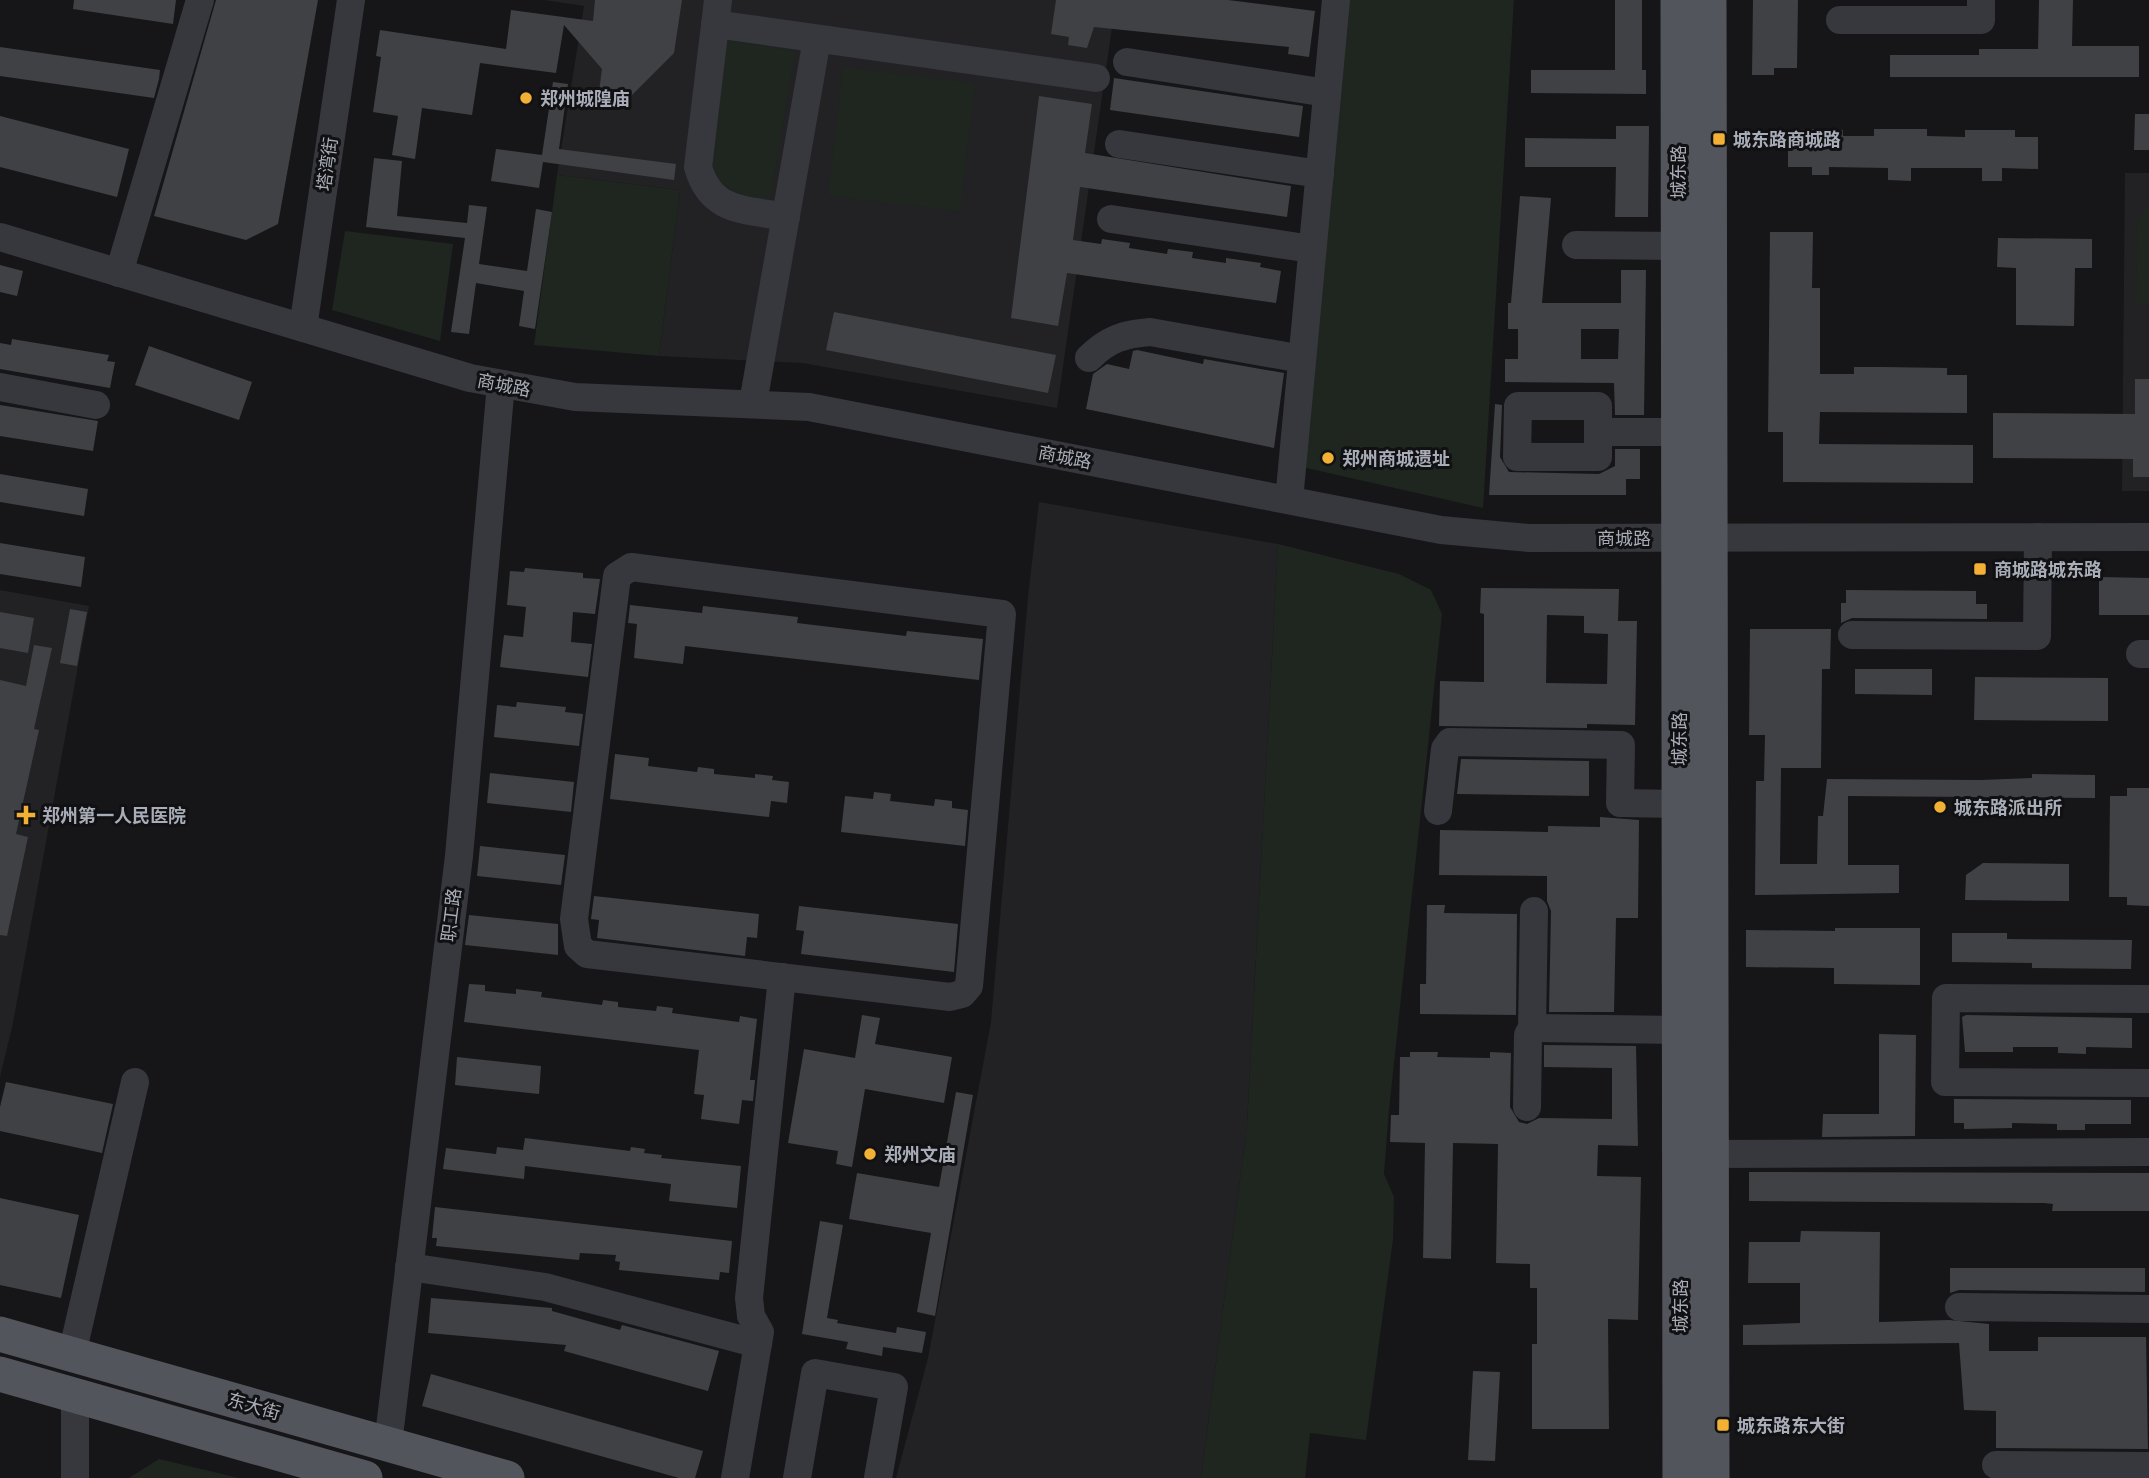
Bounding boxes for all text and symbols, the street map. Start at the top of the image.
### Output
place label: 郑州城隍庙 [540,86,630,111]
marker: 郑州城隍庙 [518,90,534,106]
place label: 城东路商城路 [1733,127,1841,152]
marker: 城东路商城路 [1711,131,1727,147]
street label: 塔湾街 [311,136,343,192]
street label: 城东路 [1666,145,1691,199]
street label: 商城路 [475,368,533,402]
street label: 商城路 [1036,440,1094,474]
place label: 郑州商城遗址 [1342,446,1450,471]
marker: 郑州商城遗址 [1320,450,1336,466]
street label: 商城路 [1597,526,1651,551]
place label: 商城路城东路 [1994,557,2102,582]
marker: 商城路城东路 [1972,561,1988,577]
street label: 城东路 [1667,712,1692,766]
place label: 城东路派出所 [1954,795,2062,820]
marker: 城东路派出所 [1932,799,1948,815]
place label: 郑州第一人民医院 [42,803,186,828]
marker: 郑州第一人民医院 [16,805,36,825]
street label: 职工路 [435,887,467,943]
place label: 郑州文庙 [884,1142,956,1167]
marker: 郑州文庙 [862,1146,878,1162]
street label: 城东路 [1668,1279,1693,1333]
street label: 东大街 [225,1387,283,1425]
place label: 城东路东大街 [1737,1413,1845,1438]
marker: 城东路东大街 [1715,1417,1731,1433]

